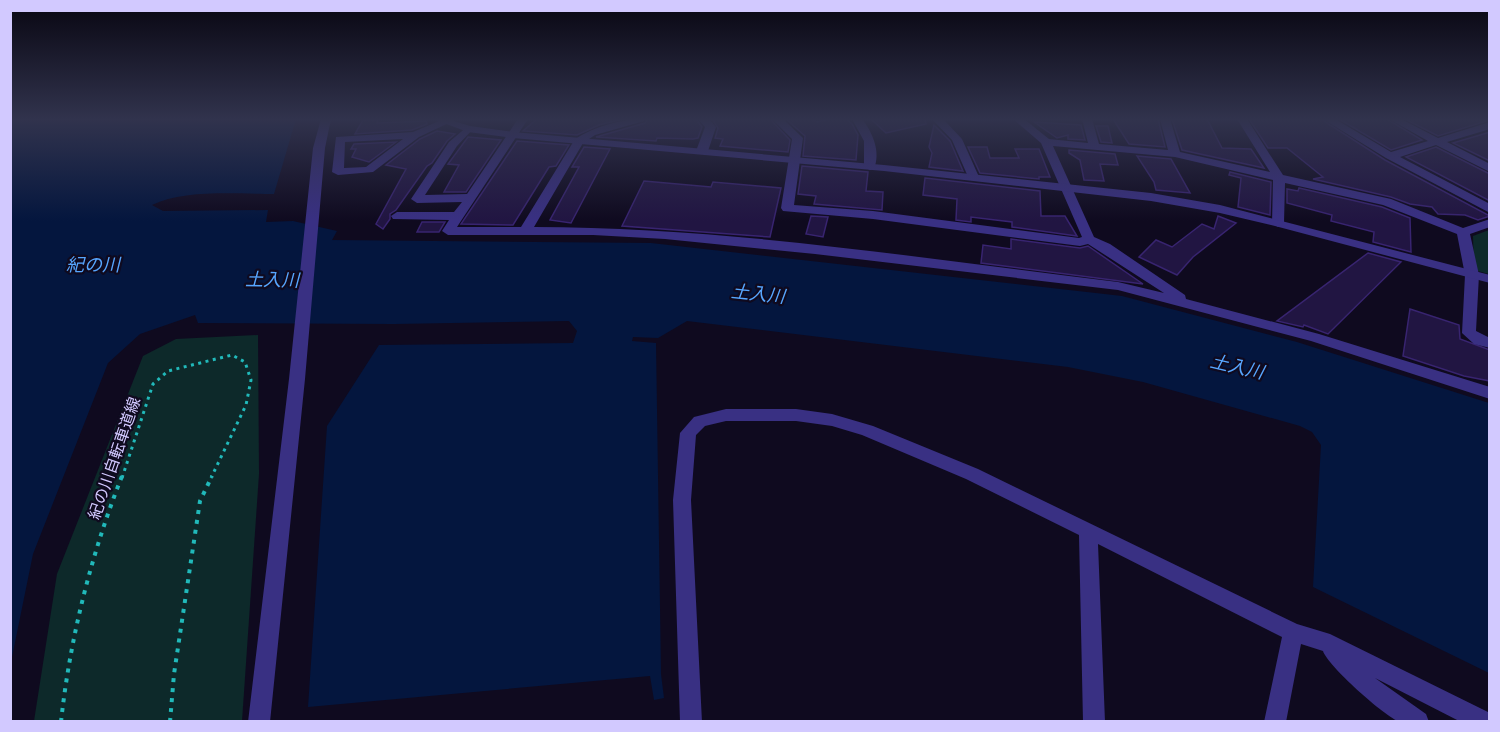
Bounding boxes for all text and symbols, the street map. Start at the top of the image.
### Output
water label: 紀の川 [66,254,122,275]
water label: 土入川 [245,269,301,291]
water label: 土入川 [730,280,788,307]
water label: 土入川 [1208,350,1268,383]
street label: 紀の川自転車道線 [84,394,144,522]

